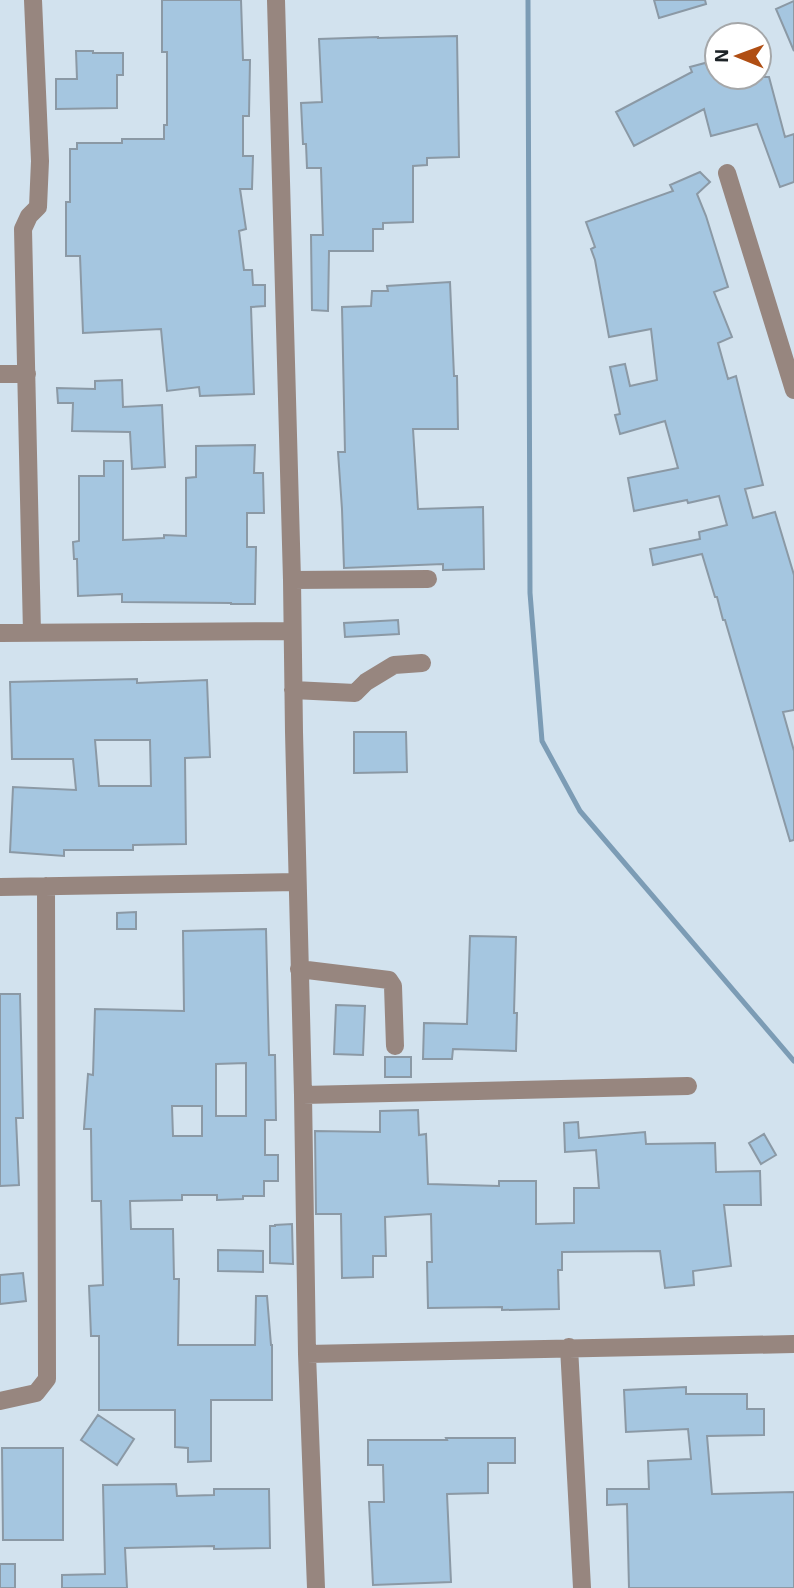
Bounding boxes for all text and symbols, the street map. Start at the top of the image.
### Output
north arrow [703,21,773,91]
text: N [709,49,732,63]

